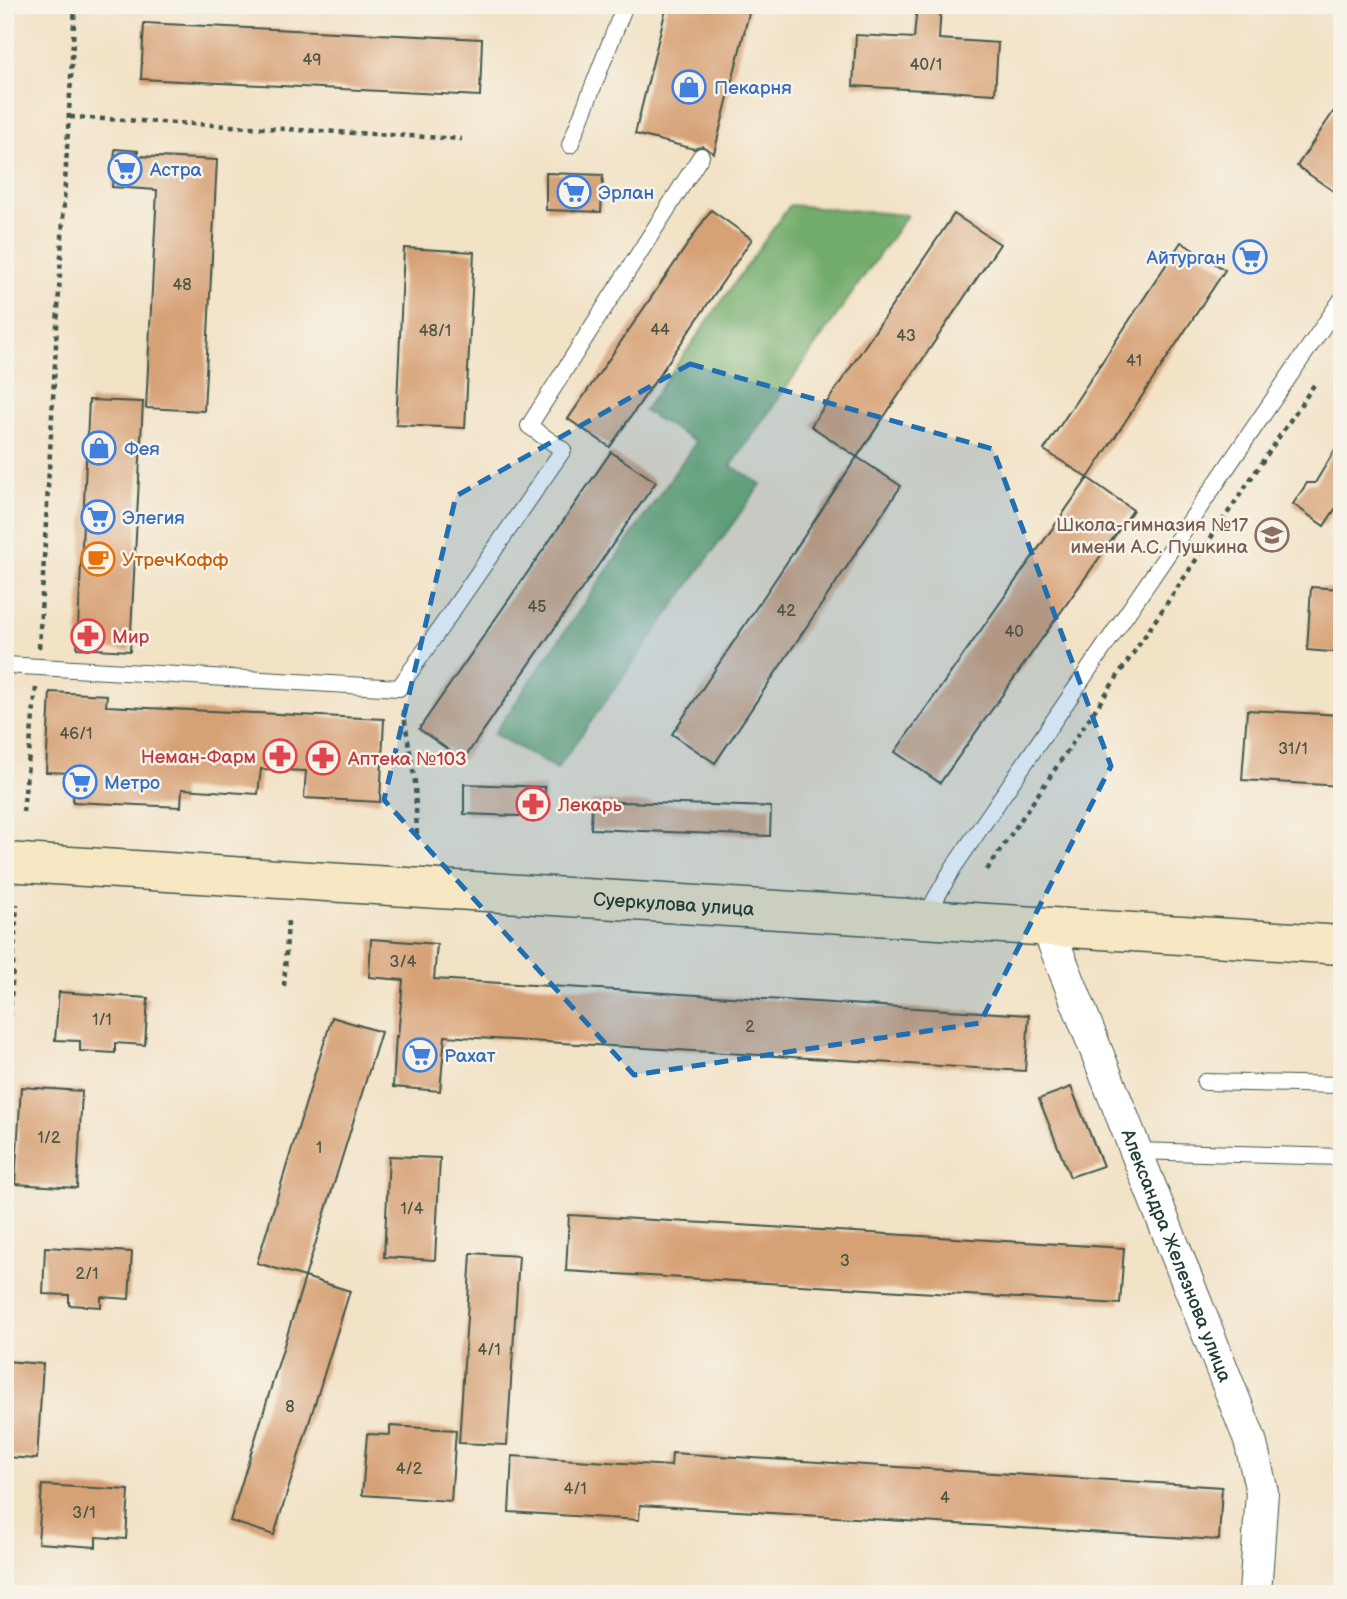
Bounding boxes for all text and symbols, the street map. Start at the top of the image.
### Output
house number: 49 [302,51,322,70]
house number: 40/1 [910,56,942,75]
shop icon: Пекарня [670,68,708,106]
place label: Пекарня [714,77,792,100]
supermarket icon: Астра [106,150,144,188]
place label: Астра [149,159,202,182]
supermarket icon: Эрлан [555,173,593,211]
place label: Эрлан [598,182,654,205]
supermarket icon: Айтурган [1231,238,1269,276]
place label: Айтурган [1145,247,1226,270]
house number: 48 [172,276,192,295]
house number: 44 [650,321,670,340]
house number: 48/1 [419,322,451,341]
house number: 43 [896,327,916,346]
house number: 41 [1126,352,1142,371]
shop icon: Фея [80,429,118,467]
place label: Фея [124,438,160,461]
supermarket icon: Элегия [79,498,117,536]
place label: Элегия [122,507,185,530]
place label: Школа-гимназия №17 имени А.С. Пушкина [1056,514,1249,559]
school or university icon: Школа-гимназия №17 имени А.С. Пушкина [1253,516,1291,554]
cafe icon: УтречКофф [79,540,117,578]
place label: УтречКофф [122,549,228,572]
house number: 45 [528,598,546,617]
house number: 42 [776,602,796,621]
pharmacy icon: Мир [69,617,107,655]
house number: 40 [1004,623,1024,642]
place label: Мир [112,626,149,649]
house number: 46/1 [60,725,92,744]
pharmacy icon: Неман-Фарм [261,737,299,775]
pharmacy icon: Аптека №103 [304,739,342,777]
house number: 31/1 [1278,740,1308,759]
place label: Неман-Фарм [141,746,256,769]
place label: Аптека №103 [347,748,467,771]
supermarket icon: Метро [61,763,99,801]
place label: Метро [104,772,160,795]
pharmacy icon: Лекарь [514,785,552,823]
place label: Лекарь [557,794,622,817]
street label: Суеркулова улица [592,889,755,921]
house number: 3/4 [390,953,417,972]
house number: 1/1 [92,1011,112,1030]
house number: 2 [745,1018,755,1037]
supermarket icon: Рахат [401,1036,439,1074]
place label: Рахат [444,1045,496,1068]
street label: Александра Железнова улица [1115,1125,1236,1386]
house number: 1/2 [38,1129,61,1148]
house number: 1 [316,1139,322,1158]
house number: 1/4 [400,1200,424,1219]
house number: 3 [840,1252,850,1271]
house number: 2/1 [76,1265,98,1284]
house number: 4/1 [477,1341,501,1360]
house number: 8 [285,1398,295,1417]
house number: 4/2 [396,1460,423,1479]
house number: 4/1 [563,1480,587,1499]
house number: 4 [940,1489,950,1508]
house number: 3/1 [72,1504,96,1523]

